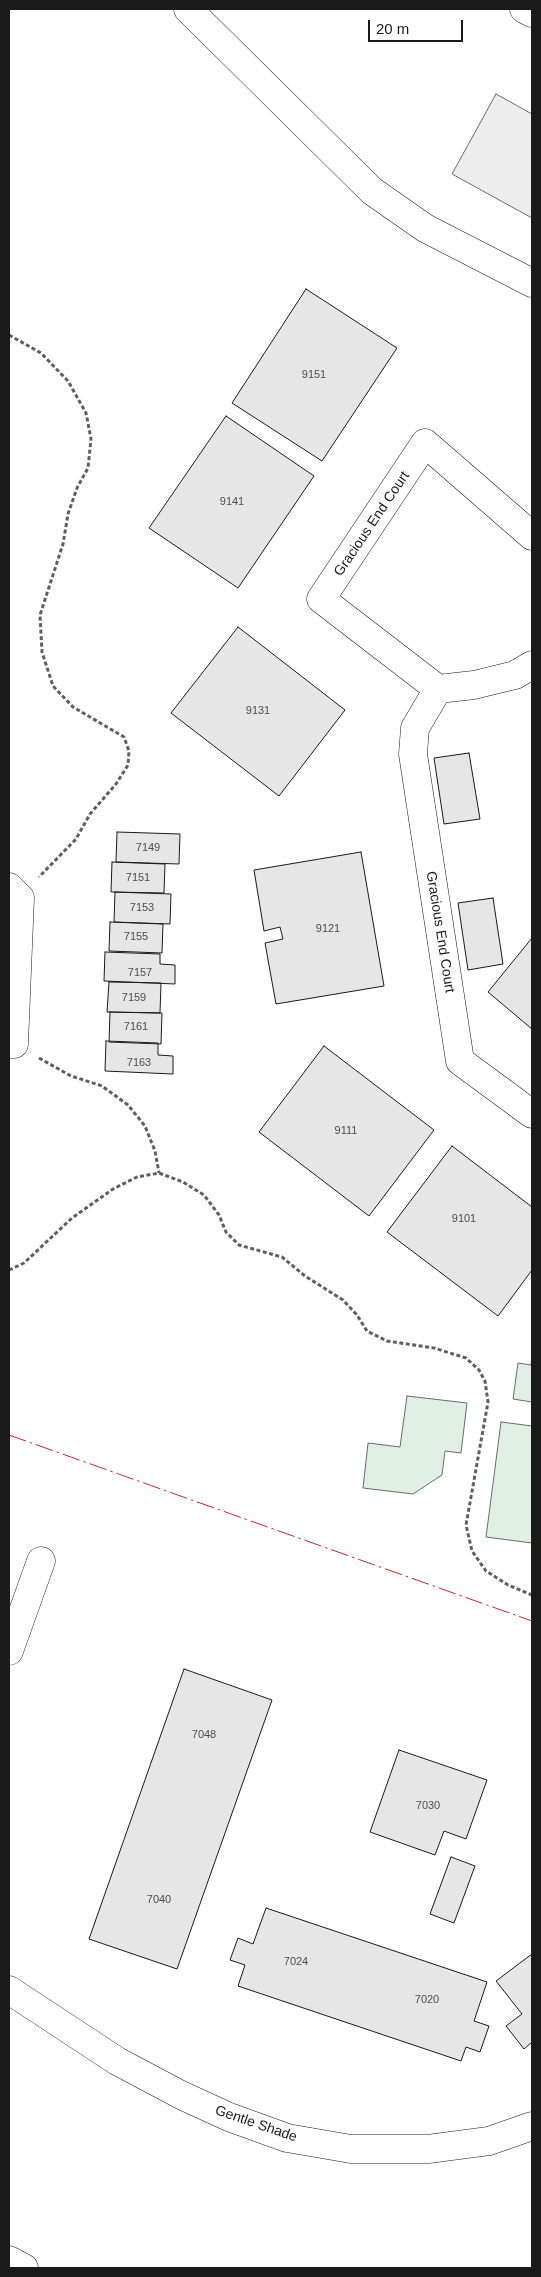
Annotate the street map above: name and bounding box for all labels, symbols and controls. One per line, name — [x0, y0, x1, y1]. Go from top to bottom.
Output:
scale bar — [371, 10, 466, 42]
text: 20 m — [376, 20, 409, 37]
house number: 9151 — [302, 368, 326, 382]
street label: Gracious End Court — [331, 468, 413, 580]
house number: 9141 — [220, 495, 244, 509]
house number: 9131 — [246, 704, 270, 718]
house number: 7149 — [136, 841, 160, 855]
street label: Gracious End Court — [422, 870, 458, 994]
house number: 7151 — [126, 871, 150, 885]
house number: 7153 — [130, 901, 154, 915]
house number: 9121 — [316, 922, 340, 936]
house number: 7155 — [124, 930, 148, 944]
house number: 7157 — [128, 966, 152, 980]
house number: 7159 — [122, 991, 146, 1005]
house number: 7161 — [124, 1020, 148, 1034]
house number: 7163 — [127, 1056, 151, 1070]
house number: 9111 — [335, 1124, 357, 1138]
house number: 9101 — [452, 1212, 476, 1226]
house number: 7048 — [192, 1728, 216, 1742]
house number: 7030 — [416, 1799, 440, 1813]
house number: 7040 — [147, 1893, 171, 1907]
house number: 7024 — [284, 1955, 308, 1969]
house number: 7020 — [415, 1993, 439, 2007]
street label: Gentle Shade — [213, 2102, 299, 2146]

